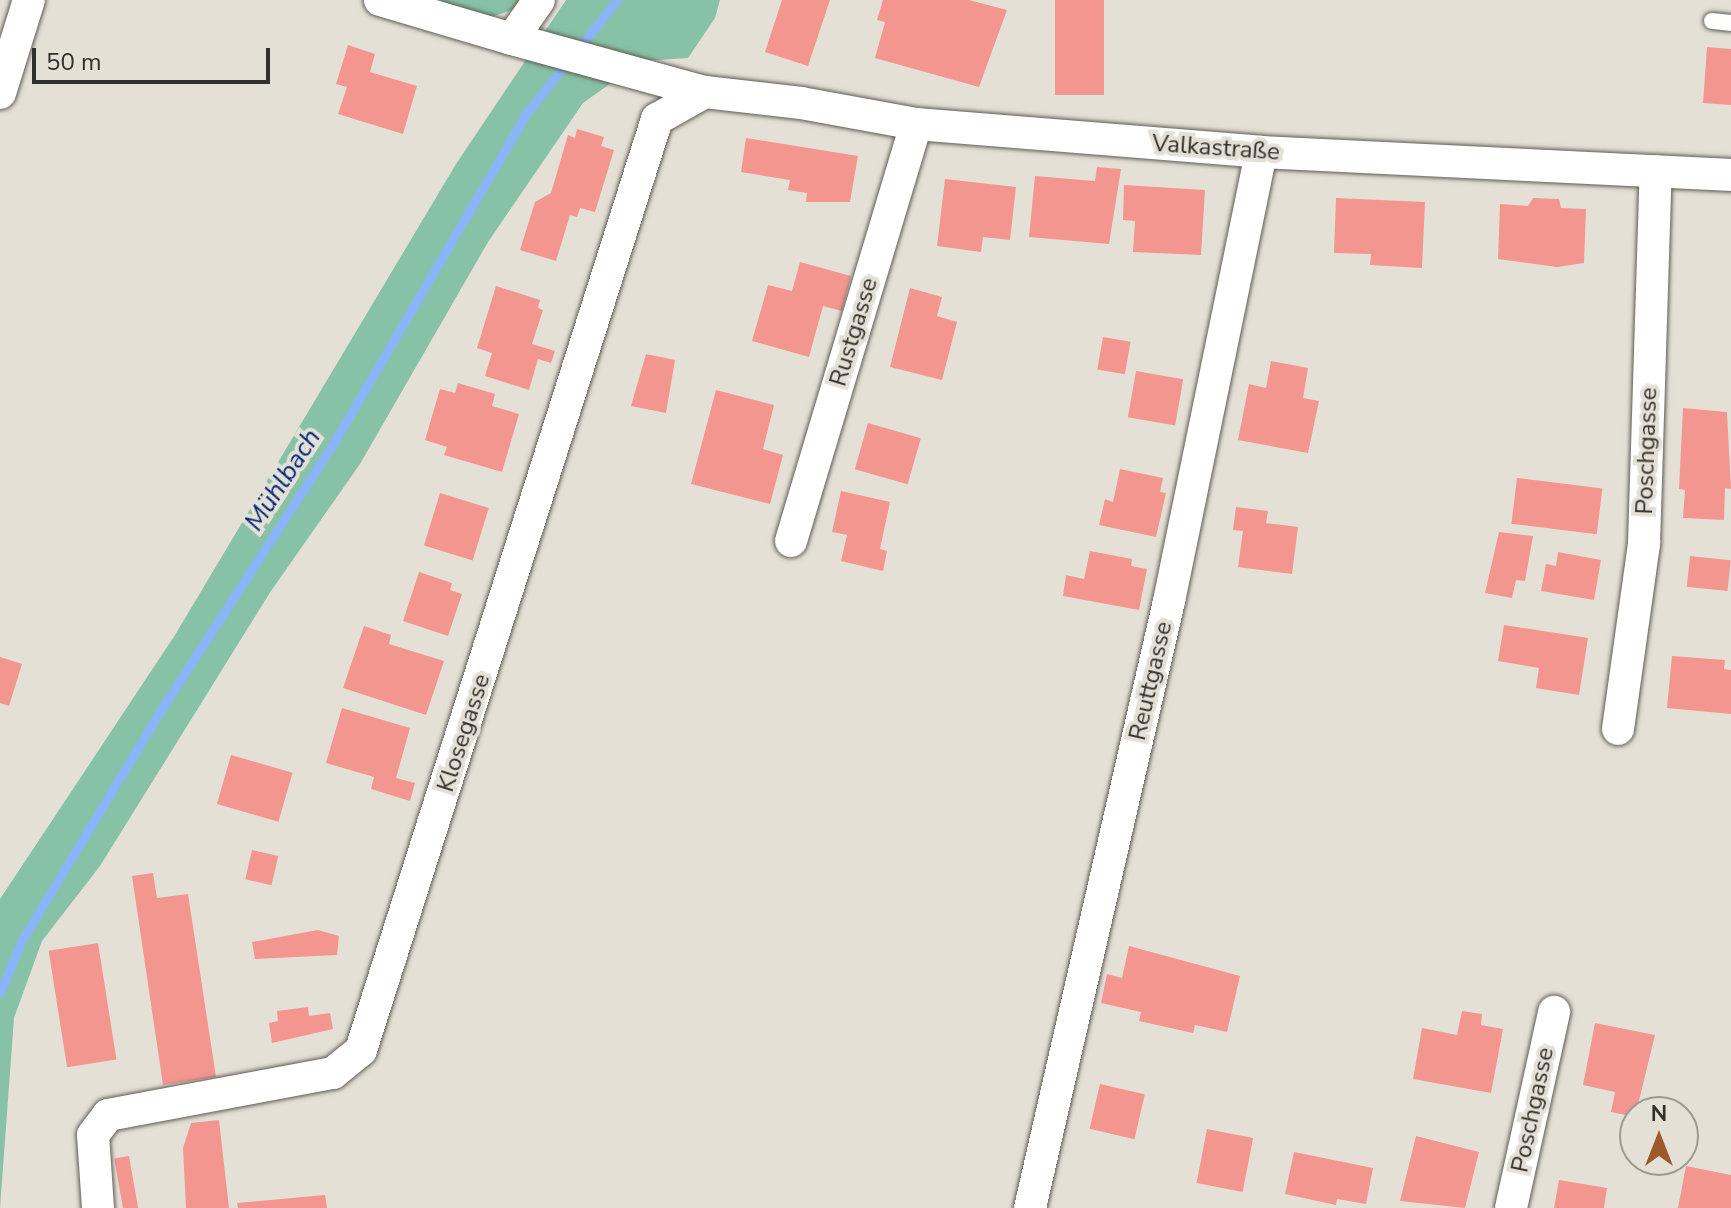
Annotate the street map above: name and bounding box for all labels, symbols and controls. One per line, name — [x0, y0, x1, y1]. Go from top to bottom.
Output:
scale bar — [36, 32, 274, 82]
text: 50 m — [46, 46, 102, 78]
street label: Valkastraße — [1151, 129, 1281, 167]
street label: Rustgasse — [824, 274, 884, 390]
street label: Poschgasse — [1630, 387, 1664, 515]
water label: Mühlbach — [239, 423, 327, 537]
street label: Reuttgasse — [1123, 619, 1179, 743]
street label: Klosegasse — [431, 670, 497, 796]
street label: Poschgasse — [1506, 1045, 1560, 1175]
north arrow — [1619, 1096, 1699, 1176]
text: N — [1651, 1099, 1667, 1129]

